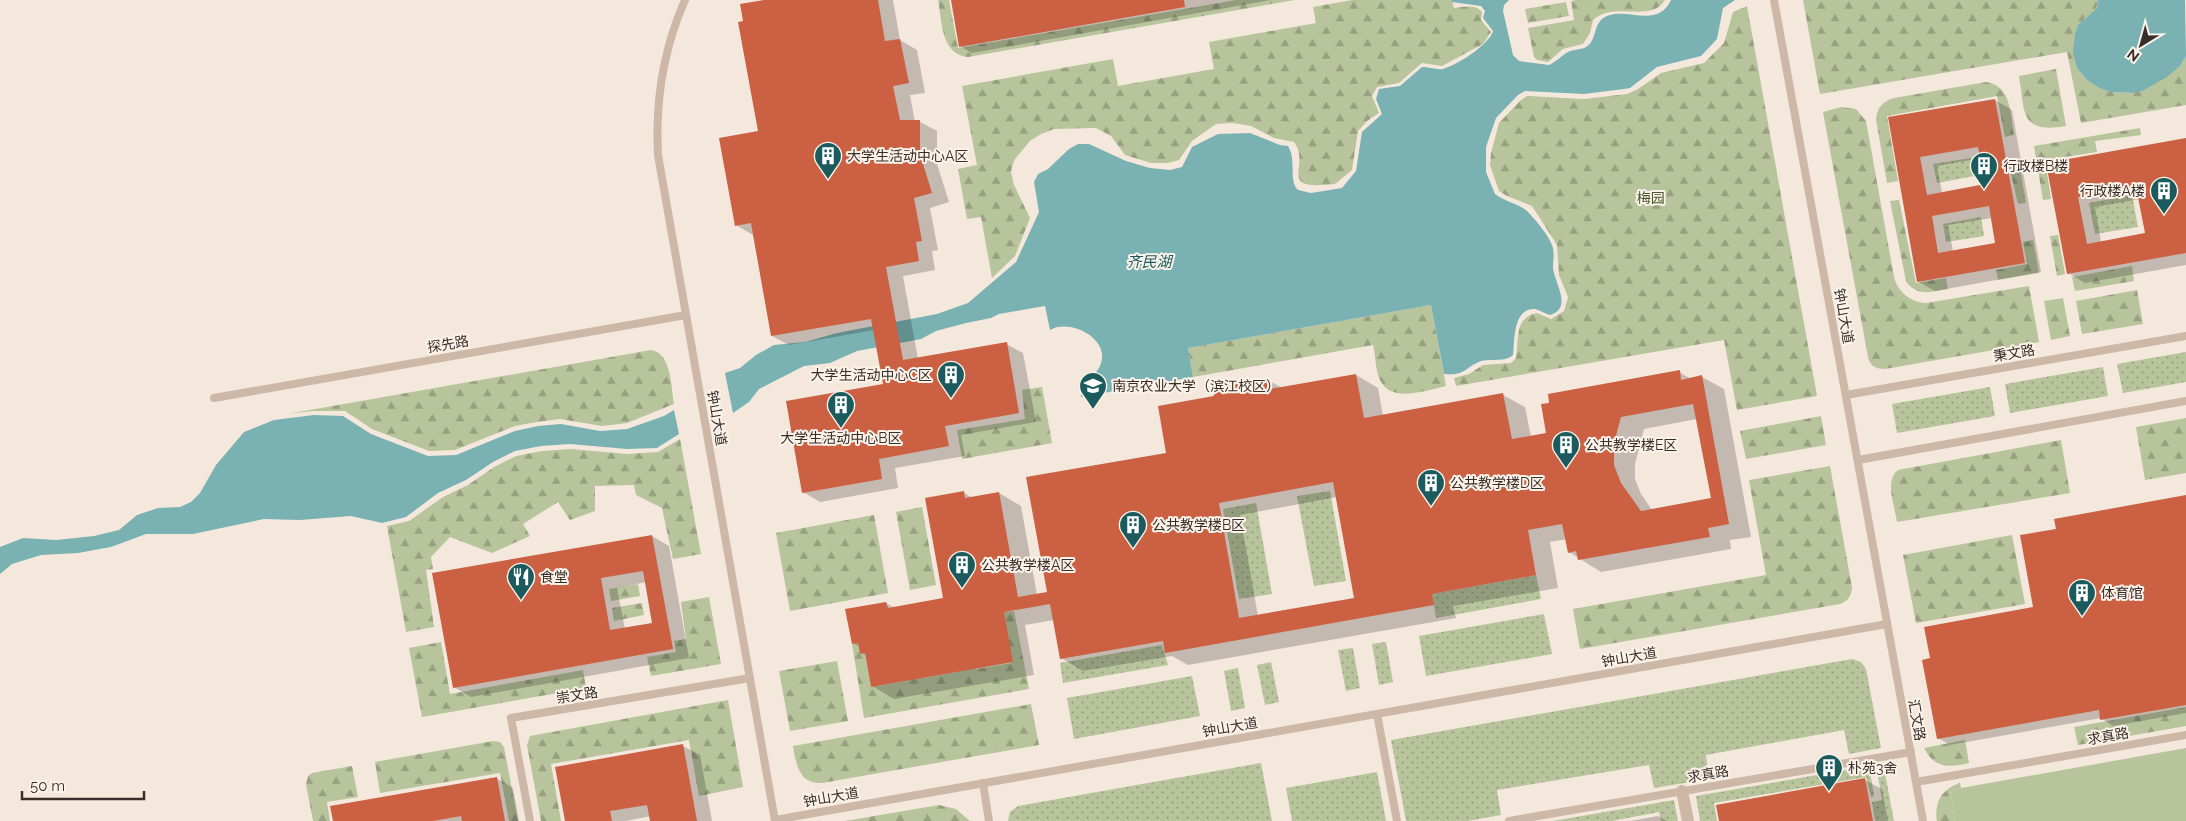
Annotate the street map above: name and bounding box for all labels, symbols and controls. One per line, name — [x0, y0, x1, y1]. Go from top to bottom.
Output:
north arrow — [2116, 20, 2166, 70]
text: N — [2124, 46, 2142, 65]
building icon: 大学生活动中心A区 — [813, 141, 843, 180]
place label: 大学生活动中心A区 — [847, 148, 968, 164]
building icon: 行政楼B楼 — [1969, 151, 1999, 190]
place label: 行政楼B楼 — [2003, 158, 2068, 174]
building icon: 行政楼A楼 — [2149, 176, 2179, 215]
place label: 行政楼A楼 — [2080, 183, 2145, 199]
park label: 梅园 — [1637, 190, 1665, 206]
water label: 齐民湖 — [1126, 253, 1173, 271]
street label: 钟山大道 — [1831, 287, 1857, 345]
street label: 探先路 — [426, 332, 470, 356]
street label: 秉文路 — [1992, 341, 2036, 365]
building icon: 大学生活动中心C区 — [936, 360, 966, 399]
place label: 大学生活动中心C区 — [810, 367, 932, 383]
school or university icon: 南京农业大学（滨江校区） — [1078, 371, 1108, 410]
place label: 南京农业大学（滨江校区） — [1112, 378, 1280, 394]
street label: 钟山大道 — [704, 389, 730, 447]
building icon: 大学生活动中心B区 — [826, 390, 856, 429]
place label: 大学生活动中心B区 — [780, 430, 902, 446]
building icon: 公共教学楼E区 — [1551, 430, 1581, 469]
place label: 公共教学楼E区 — [1585, 437, 1678, 453]
building icon: 公共教学楼D区 — [1416, 468, 1446, 507]
place label: 公共教学楼D区 — [1450, 475, 1544, 491]
building icon: 公共教学楼B区 — [1118, 510, 1148, 549]
place label: 公共教学楼B区 — [1152, 517, 1245, 533]
building icon: 公共教学楼A区 — [947, 550, 977, 589]
place label: 公共教学楼A区 — [981, 557, 1074, 573]
restaurant icon: 食堂 — [506, 562, 536, 601]
place label: 食堂 — [540, 569, 568, 585]
building icon: 体育馆 — [2067, 578, 2097, 617]
place label: 体育馆 — [2101, 585, 2143, 601]
street label: 钟山大道 — [1600, 644, 1658, 670]
street label: 崇文路 — [555, 684, 599, 706]
street label: 汇文路 — [1905, 698, 1929, 742]
street label: 钟山大道 — [1201, 714, 1259, 740]
street label: 求真路 — [2086, 724, 2130, 748]
building icon: 朴苑3舍 — [1814, 753, 1844, 792]
place label: 朴苑3舍 — [1848, 760, 1897, 776]
street label: 求真路 — [1686, 762, 1730, 786]
scale bar — [22, 768, 145, 800]
text: 50 m — [30, 777, 65, 795]
street label: 钟山大道 — [802, 784, 860, 810]

